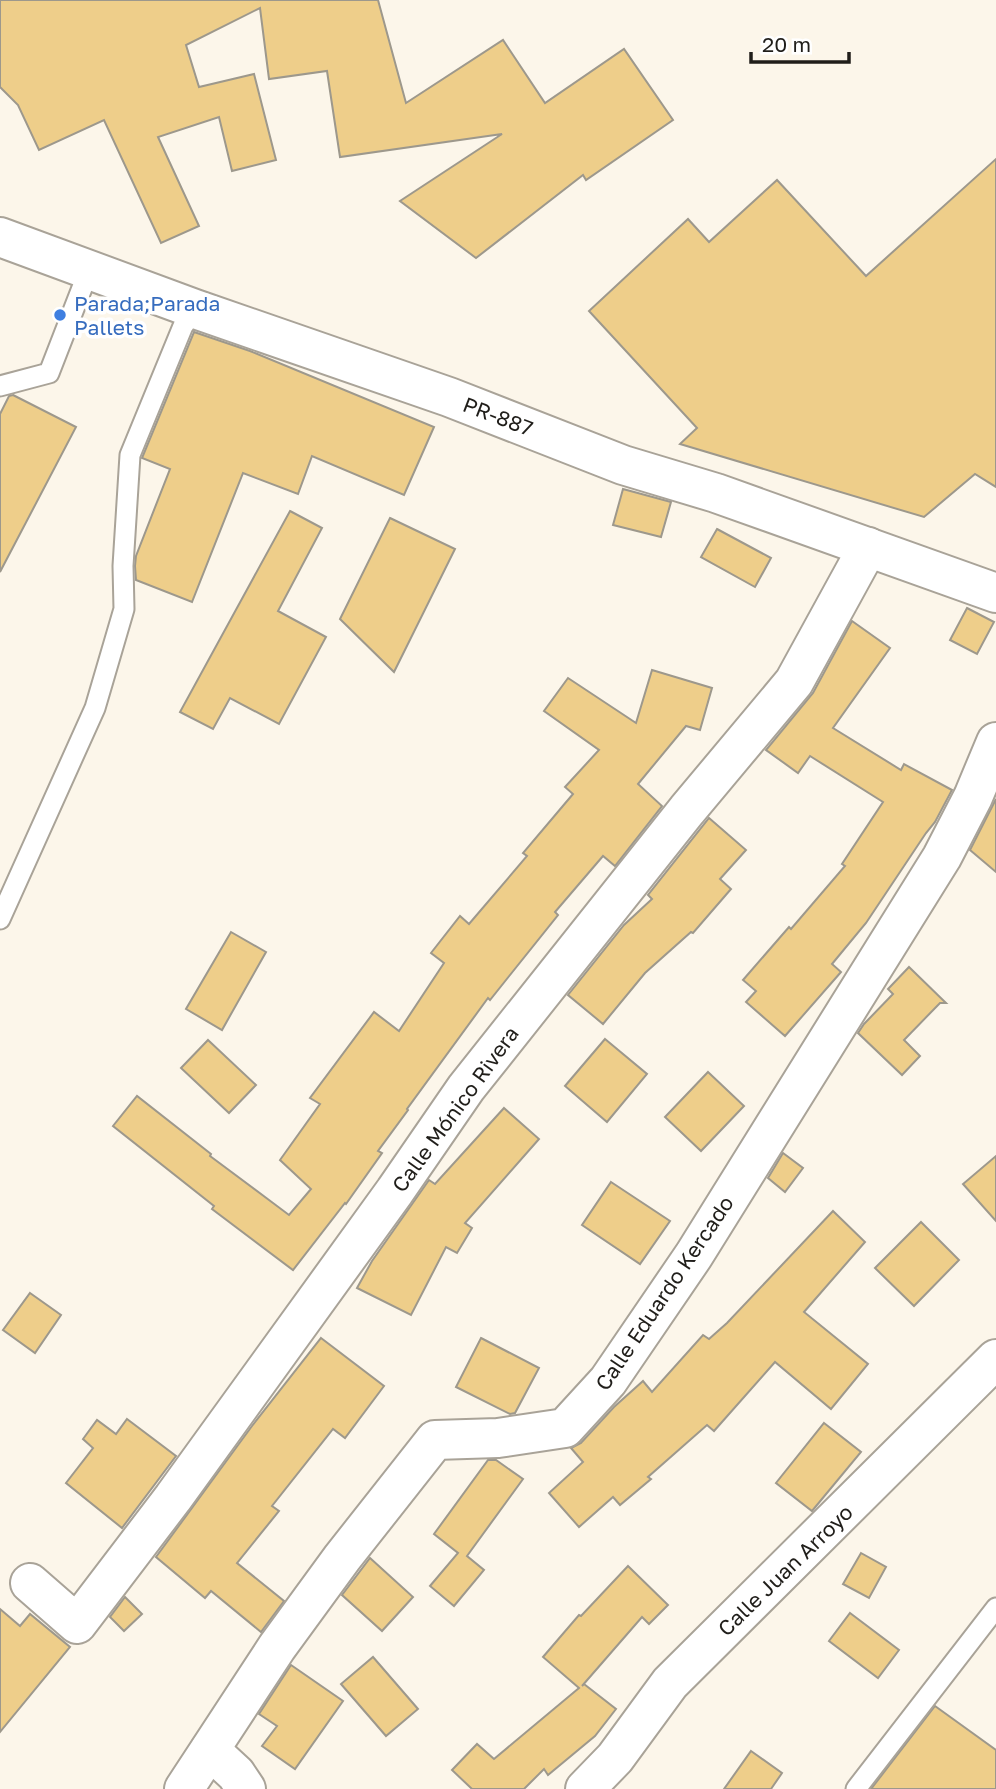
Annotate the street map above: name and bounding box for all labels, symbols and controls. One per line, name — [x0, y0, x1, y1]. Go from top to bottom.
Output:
scale bar — [751, 21, 849, 65]
text: 20 m — [762, 31, 811, 57]
place label: Parada;Parada Pallets — [74, 290, 220, 340]
marker: Parada;Parada Pallets — [52, 307, 68, 323]
street label: PR-887 — [459, 391, 537, 441]
street label: Calle Mónico Rivera — [386, 1021, 524, 1197]
street label: Calle Eduardo Kercado — [589, 1191, 739, 1395]
street label: Calle Juan Arroyo — [712, 1499, 858, 1641]

